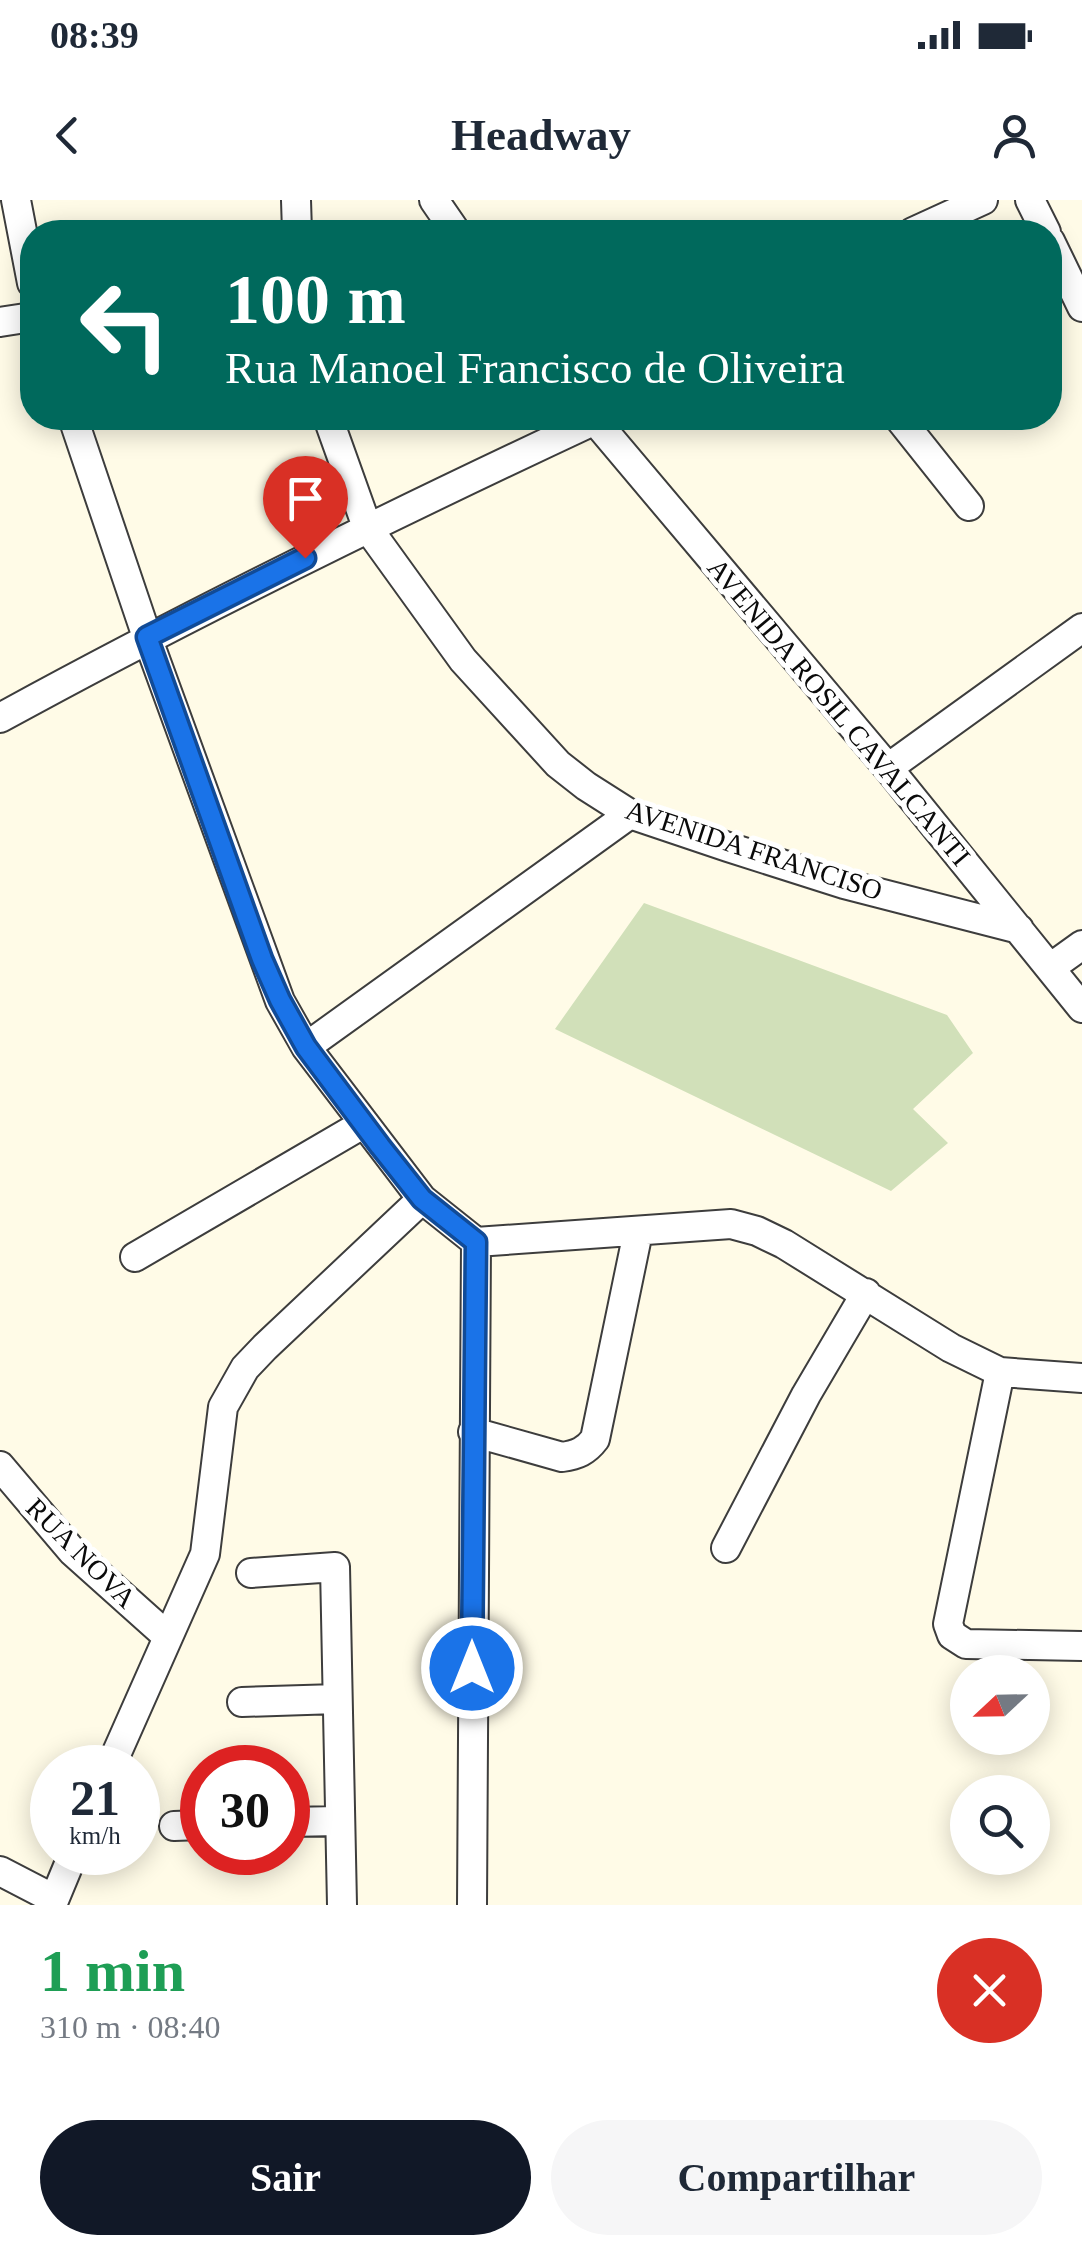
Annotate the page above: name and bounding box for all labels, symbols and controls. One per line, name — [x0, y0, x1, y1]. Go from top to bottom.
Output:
text: 08:39 — [50, 14, 139, 56]
icon: back — [40, 108, 95, 163]
icon: person — [987, 108, 1042, 163]
text: Headway — [451, 110, 631, 160]
icon: left — [60, 260, 190, 390]
text: 100 m — [225, 261, 406, 338]
text: Rua Manoel Francisco de Oliveira — [225, 343, 845, 393]
pin — [263, 456, 348, 559]
icon: arrive — [278, 471, 333, 526]
street label: AVENIDA ROSIL CAVALCANTI — [701, 552, 977, 872]
street label: AVENIDA FRANCISO — [622, 794, 886, 906]
street label: RUA NOVA — [20, 1492, 143, 1615]
position arrow — [420, 1616, 524, 1720]
north arrow — [950, 1655, 1050, 1755]
map controls — [950, 1655, 1050, 1875]
speed limit sign: 30 — [180, 1745, 310, 1875]
text: 21 — [70, 1770, 120, 1826]
button: search — [950, 1775, 1050, 1875]
text: km/h — [69, 1822, 121, 1849]
text: 1 min — [40, 1938, 185, 2004]
button: close — [937, 1938, 1042, 2043]
text: 310 m · 08:40 — [40, 2009, 220, 2045]
button: Sair — [40, 2120, 531, 2235]
button: Compartilhar — [551, 2120, 1042, 2235]

